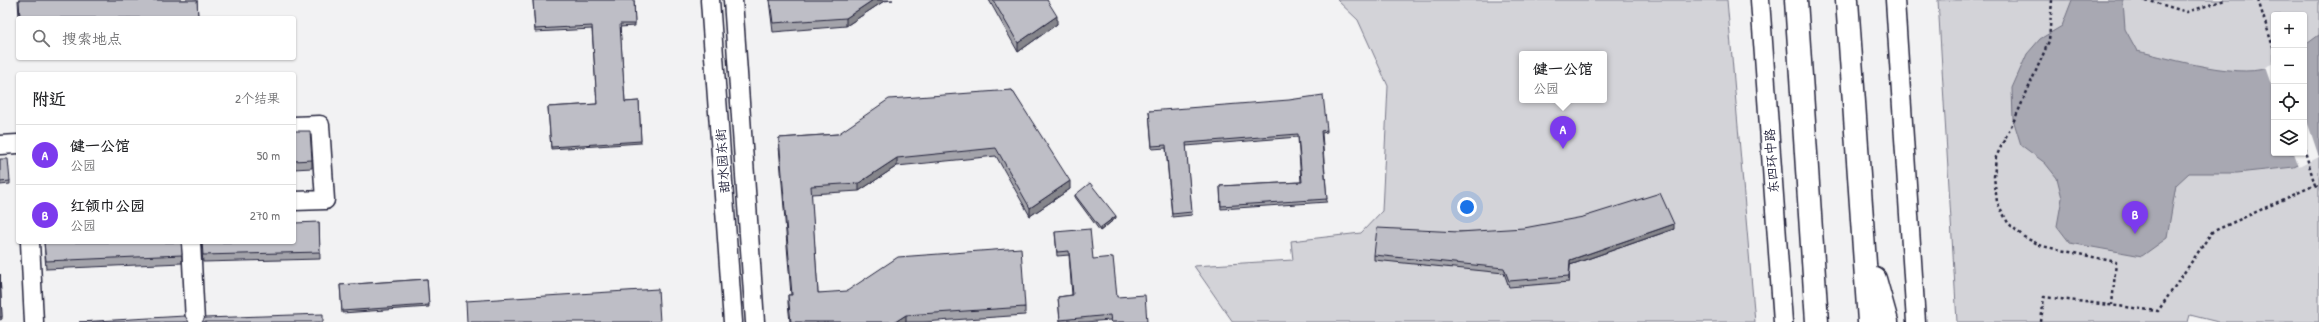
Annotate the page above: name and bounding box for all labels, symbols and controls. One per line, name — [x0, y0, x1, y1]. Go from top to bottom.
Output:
map controls — [2271, 12, 2307, 156]
button: + — [2271, 12, 2307, 48]
search box — [16, 16, 296, 60]
icon: search — [30, 27, 52, 49]
text: 搜索地点 — [62, 28, 122, 49]
button: − — [2271, 48, 2307, 84]
popup — [1519, 51, 1607, 103]
text: 健一公馆 — [1533, 58, 1593, 79]
text: 公园 — [1533, 79, 1559, 97]
button: locate — [2271, 84, 2307, 120]
text: 附近 — [32, 87, 66, 110]
text: 2个结果 — [235, 89, 280, 107]
pin: A — [1550, 116, 1576, 149]
button: layers — [2271, 120, 2307, 156]
street label: 甜水园东街 — [711, 128, 733, 194]
street label: 东四环中路 — [1760, 128, 1782, 194]
text: 健一公馆 — [70, 135, 130, 156]
text: A — [42, 146, 48, 164]
text: 50 m — [257, 146, 280, 164]
text: 公园 — [70, 156, 96, 174]
text: 红领巾公园 — [70, 195, 145, 216]
your location — [1457, 197, 1477, 217]
pin: B — [2122, 201, 2148, 234]
text: B — [42, 206, 48, 224]
text: 270 m — [250, 206, 280, 224]
text: 公园 — [70, 216, 96, 234]

